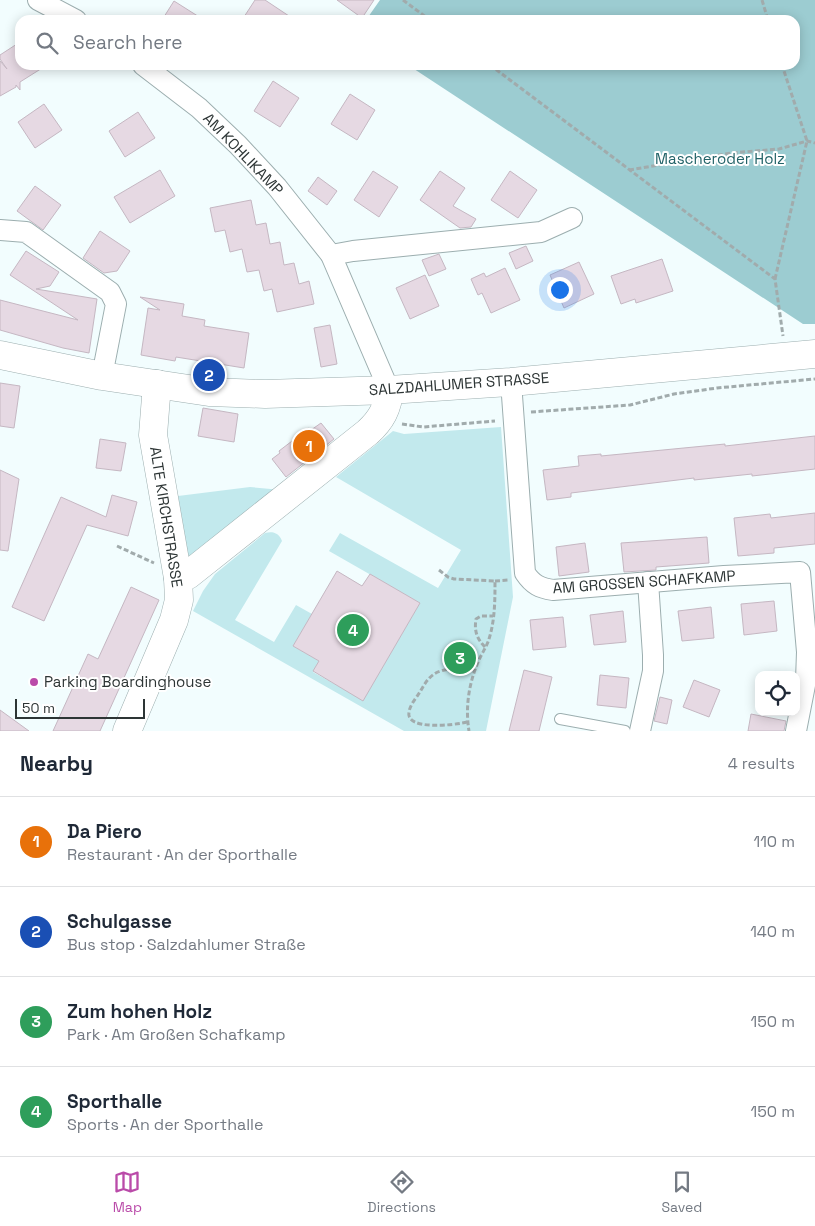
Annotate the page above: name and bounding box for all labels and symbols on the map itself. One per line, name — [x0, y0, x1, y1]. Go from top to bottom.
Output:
street label: AM KOHLIKAMP — [199, 108, 287, 199]
park label: Mascheroder Holz — [655, 149, 785, 168]
your location — [547, 277, 573, 303]
pin: 2 — [193, 356, 225, 394]
street label: SALZDAHLUMER STRASSE — [368, 368, 550, 399]
pin: 1 — [293, 427, 325, 465]
street label: ALTE KIRCHSTRASSE — [146, 445, 187, 589]
street label: AM GROSSEN SCHAFKAMP — [552, 566, 736, 597]
pin: 4 — [337, 611, 369, 649]
pin: 3 — [444, 639, 476, 677]
place label: Parking Boardinghouse — [44, 672, 211, 691]
marker: Parking Boardinghouse — [28, 676, 40, 688]
scale bar — [15, 696, 145, 719]

